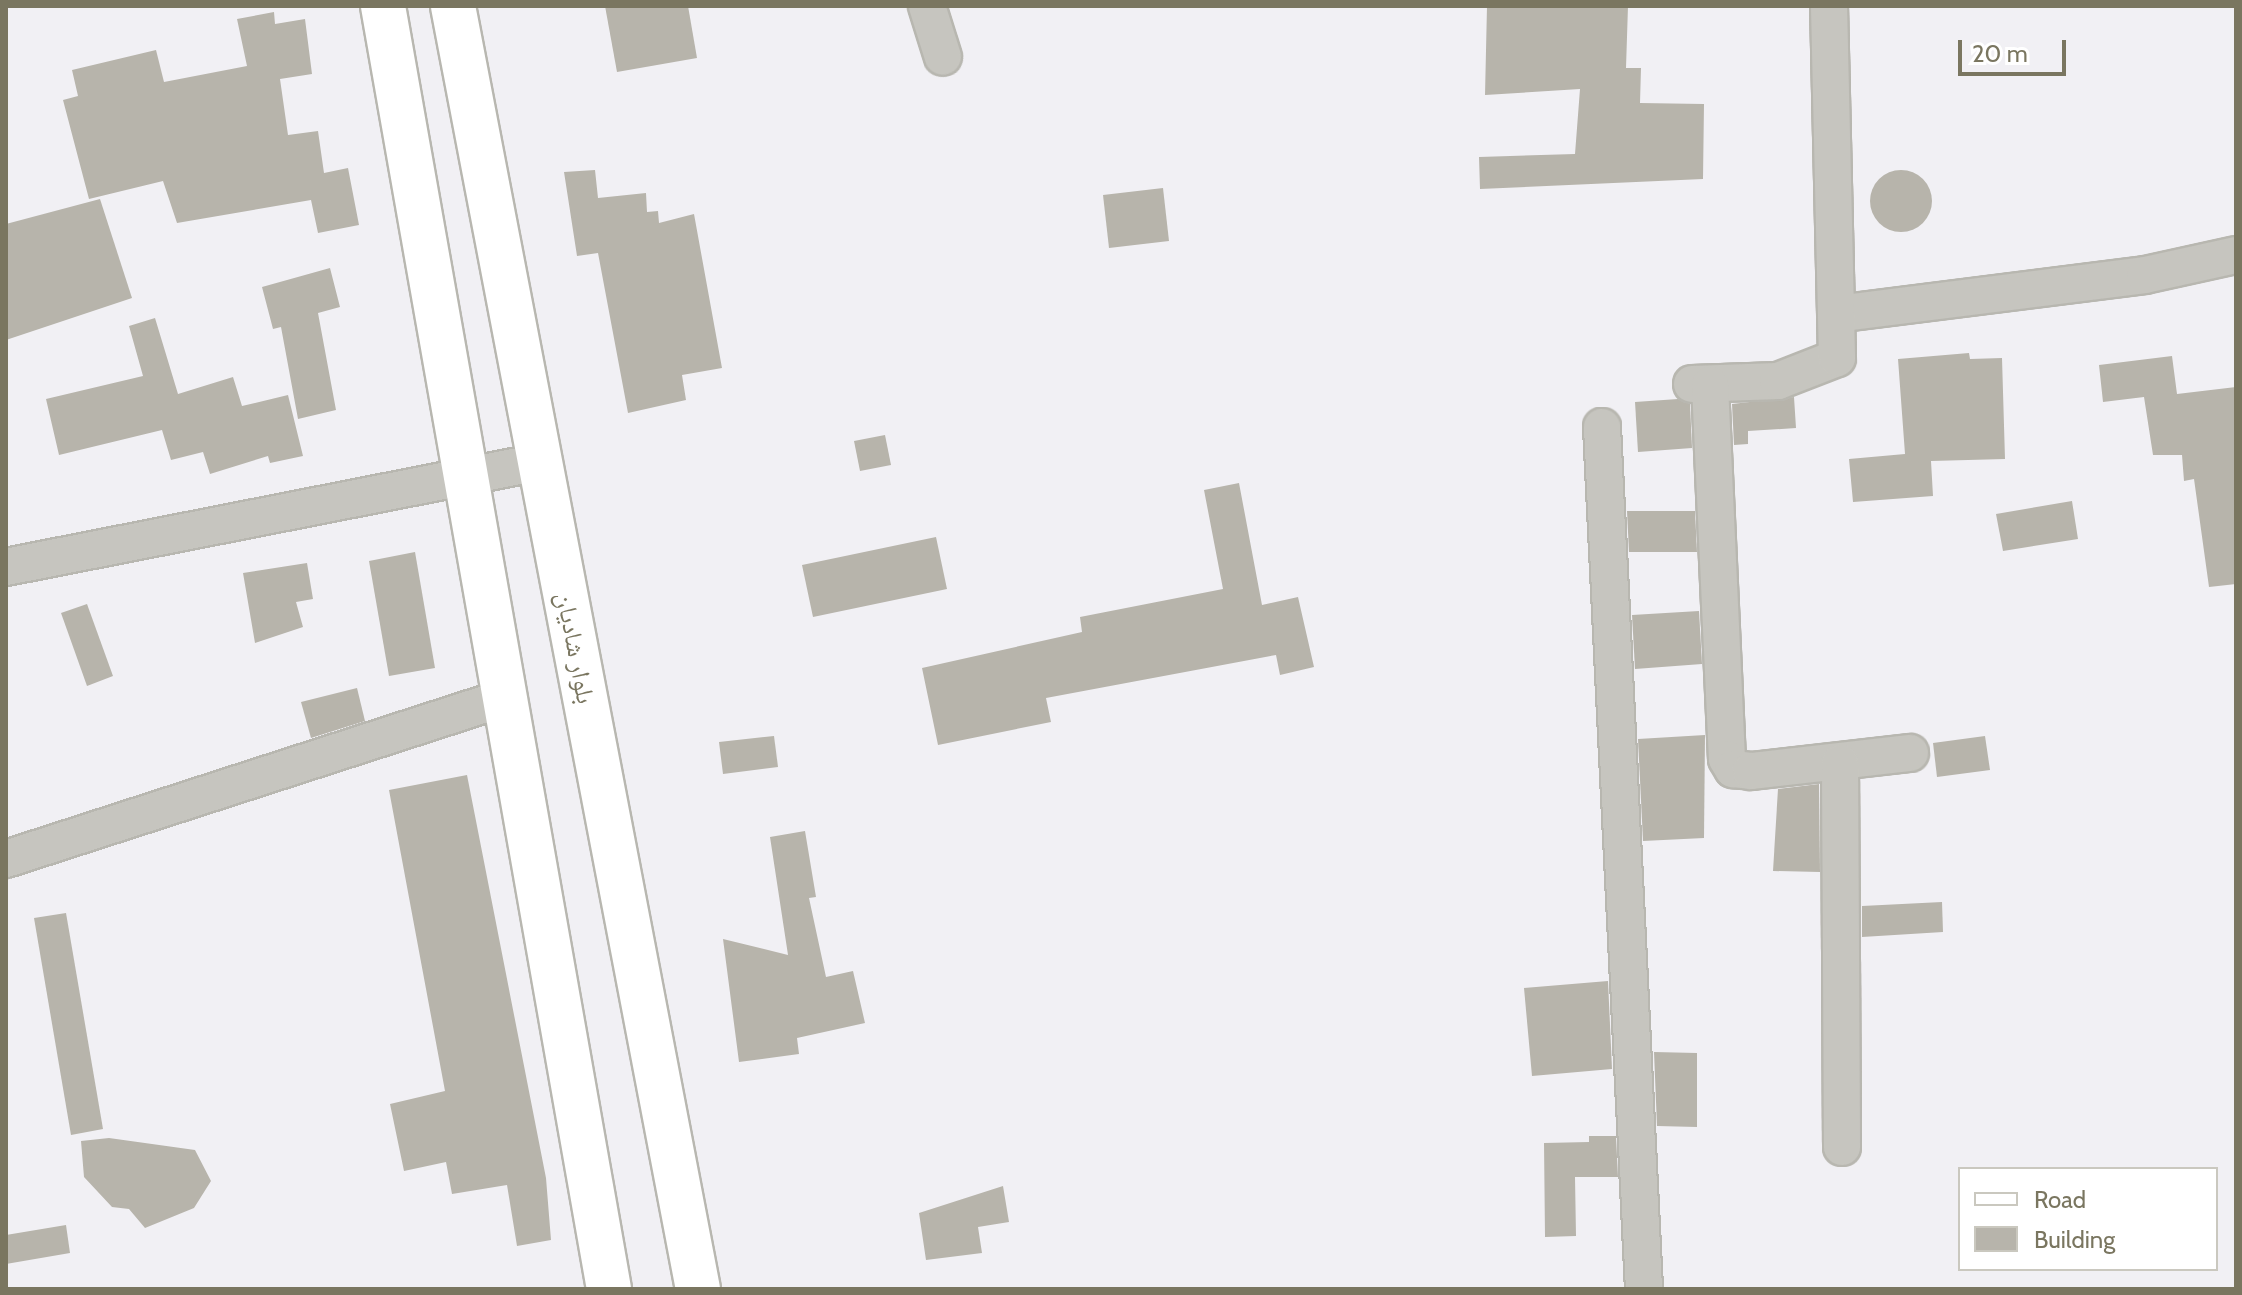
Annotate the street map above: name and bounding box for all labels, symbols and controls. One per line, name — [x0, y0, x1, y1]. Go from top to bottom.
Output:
scale bar — [1962, 24, 2070, 74]
text: 20 m — [1972, 39, 2028, 68]
street label: بلوار شادیان — [549, 590, 601, 706]
legend — [1958, 1167, 2218, 1271]
text: Road — [2034, 1185, 2086, 1214]
text: Building — [2034, 1225, 2115, 1254]

